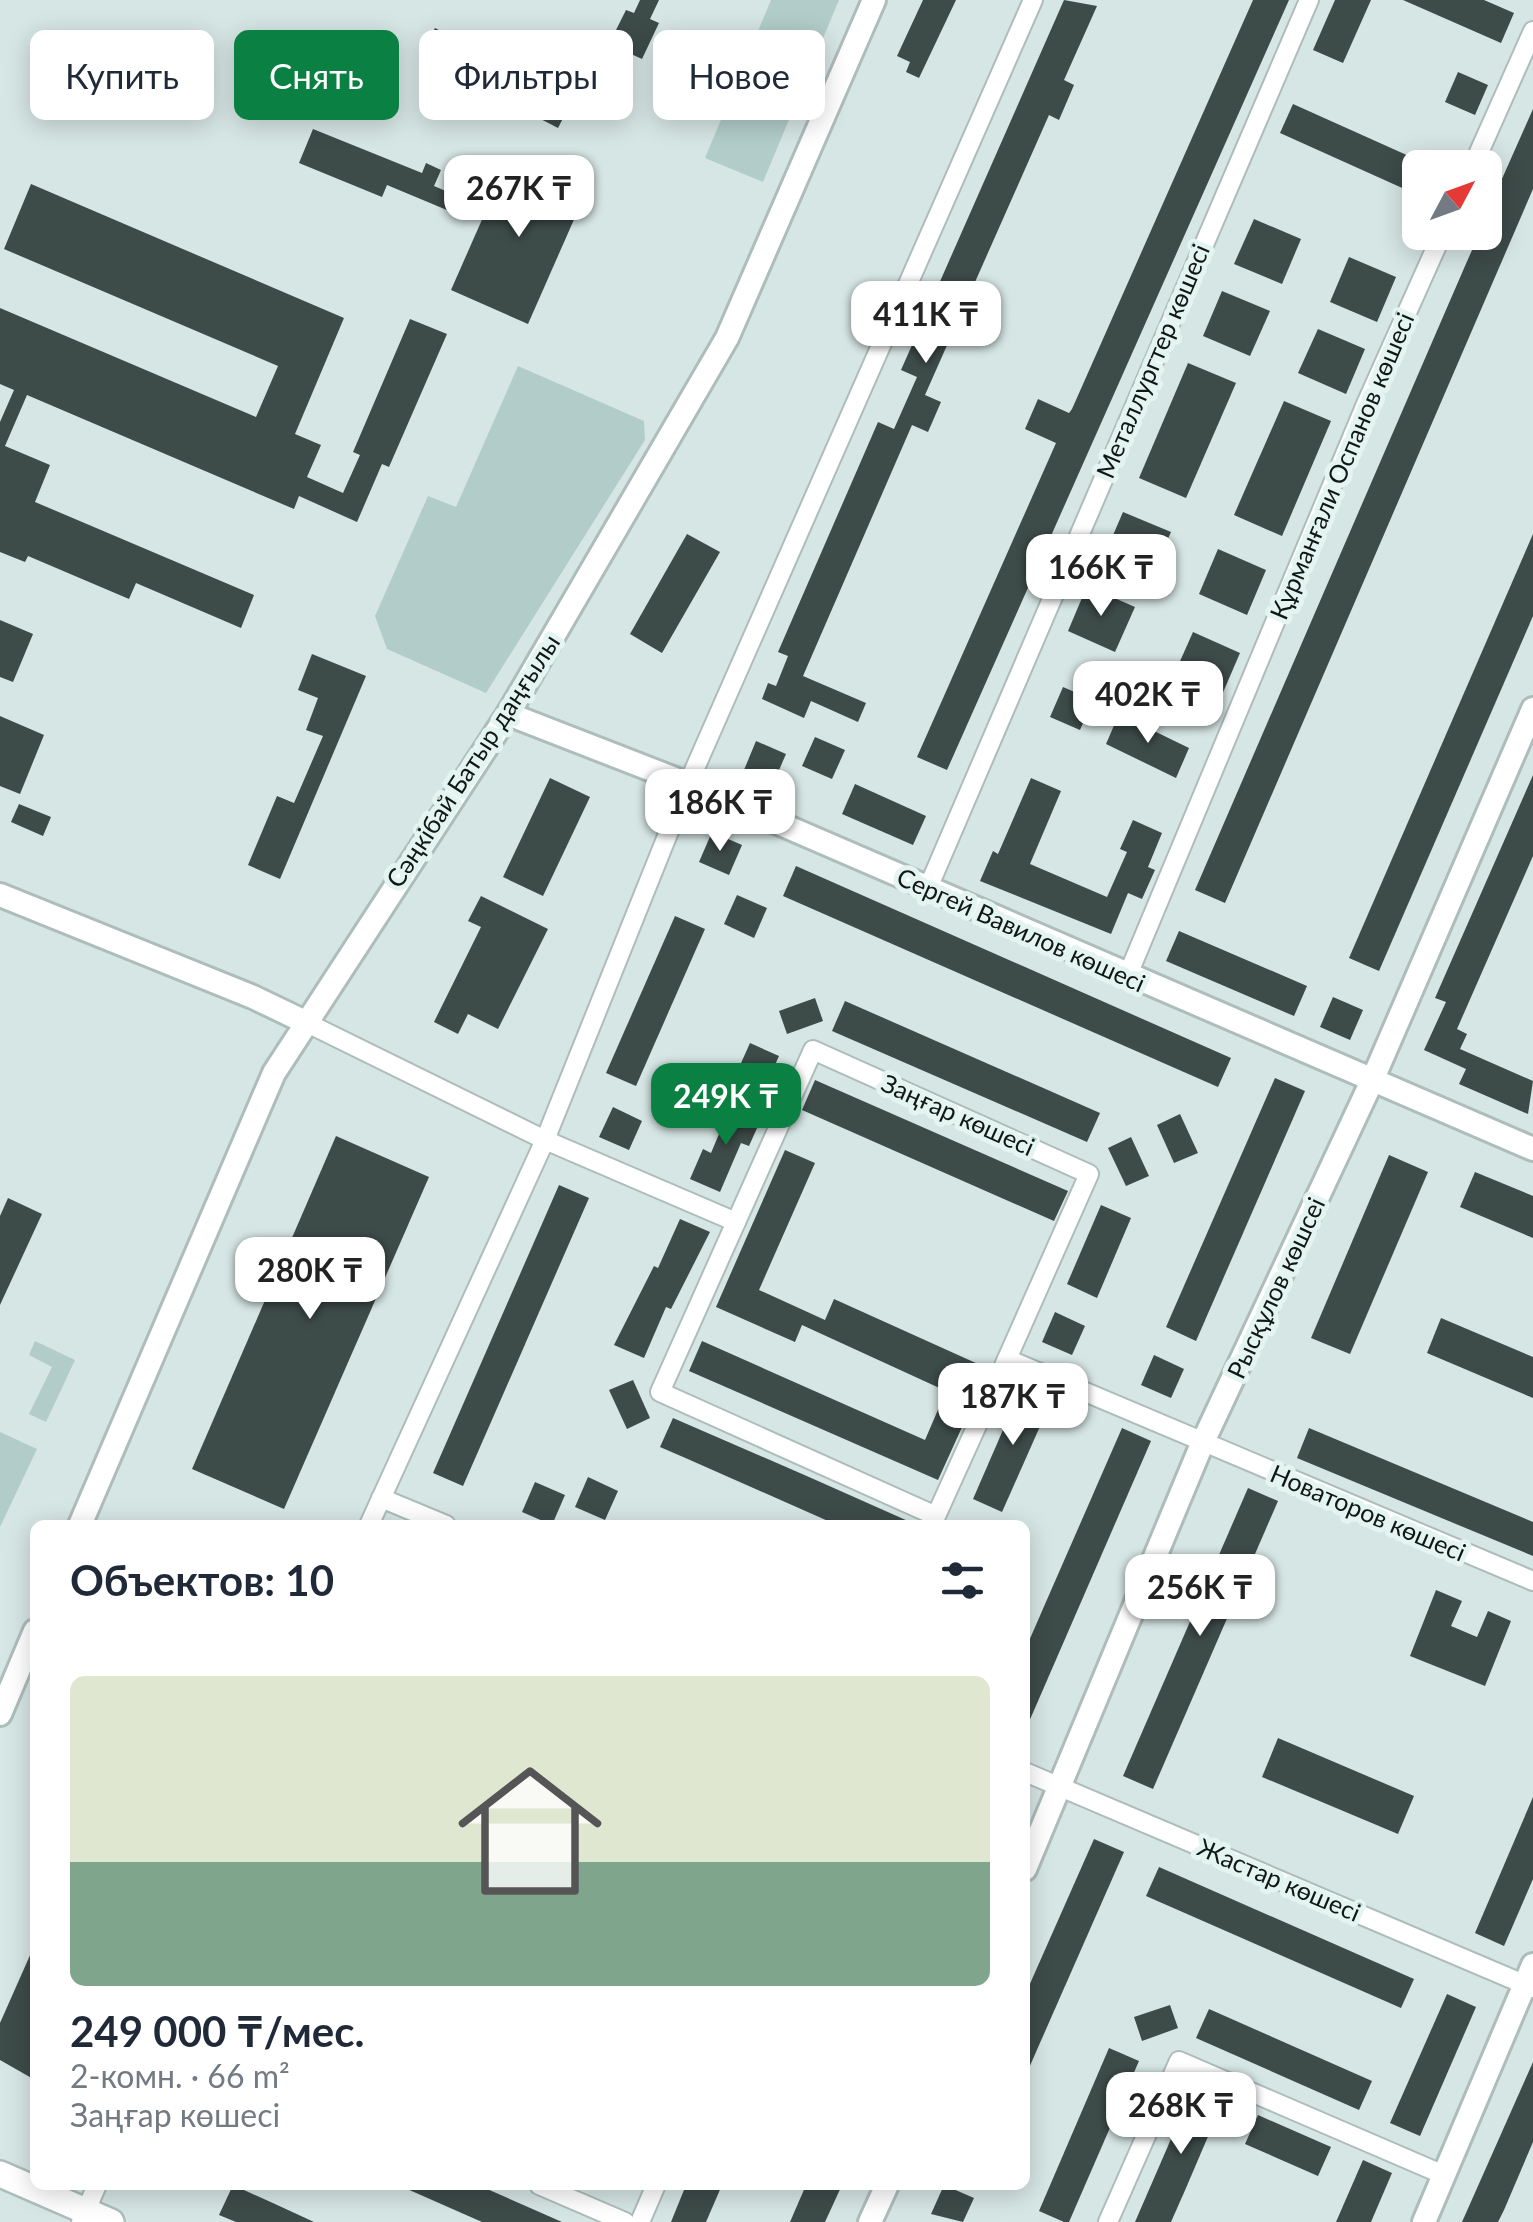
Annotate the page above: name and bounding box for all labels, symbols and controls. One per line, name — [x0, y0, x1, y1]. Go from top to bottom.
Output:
chip: Купить — [30, 30, 214, 120]
chip: Снять — [234, 30, 399, 120]
chip: Фильтры — [419, 30, 633, 120]
chip: Новое — [653, 30, 825, 120]
north arrow — [1402, 150, 1502, 250]
map controls — [1402, 150, 1502, 250]
pin: 267K ₸ — [438, 155, 600, 240]
text: 267K ₸ — [466, 168, 572, 207]
street label: Металлургтер көшесі — [1089, 239, 1215, 482]
pin: 411K ₸ — [845, 281, 1007, 366]
text: 411K ₸ — [873, 294, 979, 333]
street label: Құрманғали Оспанов көшесі — [1263, 308, 1419, 624]
pin: 166K ₸ — [1020, 534, 1182, 619]
text: 166K ₸ — [1048, 547, 1154, 586]
street label: Сәңкібай Батыр даңғылы — [379, 628, 565, 893]
pin: 402K ₸ — [1067, 661, 1229, 746]
text: 402K ₸ — [1095, 674, 1201, 713]
pin: 186K ₸ — [639, 769, 801, 854]
text: 186K ₸ — [667, 782, 773, 821]
street label: Сергей Вавилов көшесі — [893, 861, 1150, 997]
pin: 249K ₸ — [645, 1063, 807, 1148]
street label: Заңғар көшесі — [877, 1067, 1039, 1161]
text: 249K ₸ — [673, 1076, 779, 1115]
street label: Рысқұлов көшсеі — [1220, 1192, 1330, 1383]
pin: 280K ₸ — [229, 1237, 391, 1322]
text: 280K ₸ — [257, 1250, 363, 1289]
pin: 187K ₸ — [932, 1363, 1094, 1448]
text: 187K ₸ — [960, 1376, 1066, 1415]
street label: Новаторов көшесі — [1266, 1457, 1470, 1567]
icon: filters — [935, 1553, 990, 1608]
pin: 256K ₸ — [1119, 1554, 1281, 1639]
text: Объектов: 10 — [70, 1555, 334, 1605]
text: 256K ₸ — [1147, 1567, 1253, 1606]
icon: home — [440, 1741, 620, 1921]
street label: Жастар көшесі — [1194, 1831, 1365, 1927]
text: 249 000 ₸/мес. — [70, 2006, 364, 2056]
text: 2-комн. · 66 m² — [70, 2056, 290, 2095]
pin: 268K ₸ — [1100, 2072, 1262, 2157]
text: 268K ₸ — [1128, 2085, 1234, 2124]
text: Заңғар көшесі — [70, 2095, 280, 2134]

